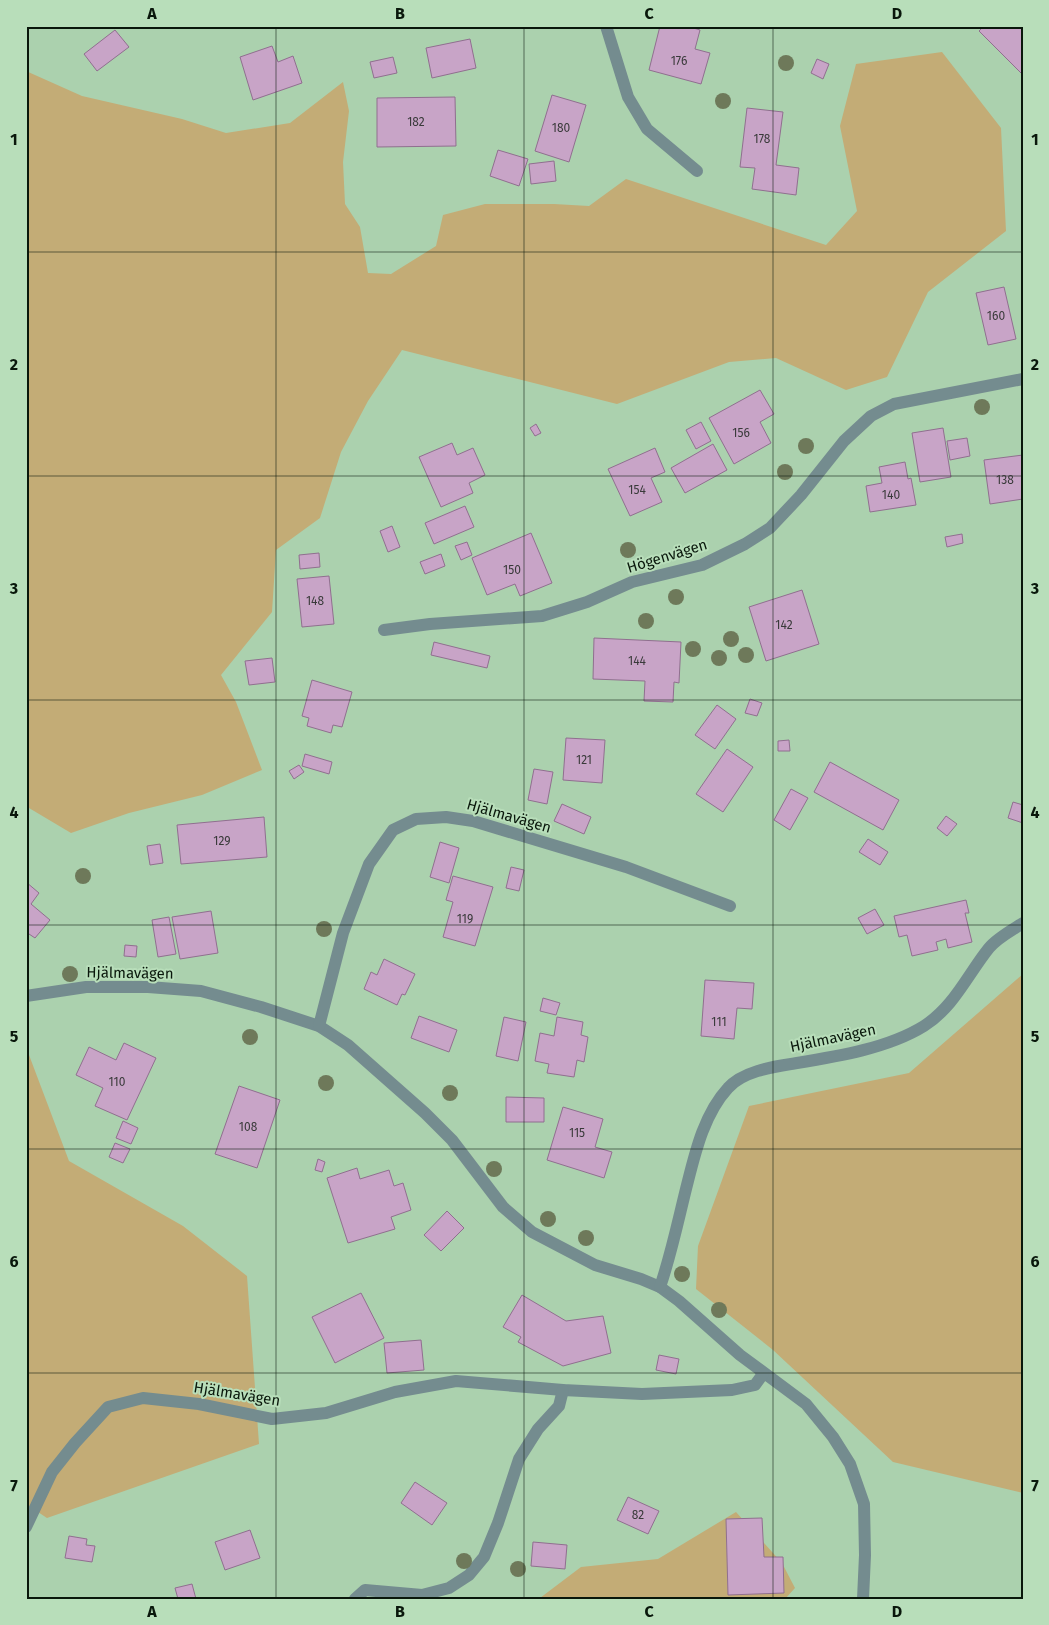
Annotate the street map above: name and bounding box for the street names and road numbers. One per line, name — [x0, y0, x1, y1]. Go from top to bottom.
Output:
street label: Högenvägen — [625, 535, 709, 577]
street label: Hjälmavägen — [465, 795, 553, 837]
street label: Hjälmavägen — [86, 963, 174, 983]
street label: Hjälmavägen — [788, 1020, 878, 1056]
street label: Hjälmavägen — [192, 1378, 282, 1410]

